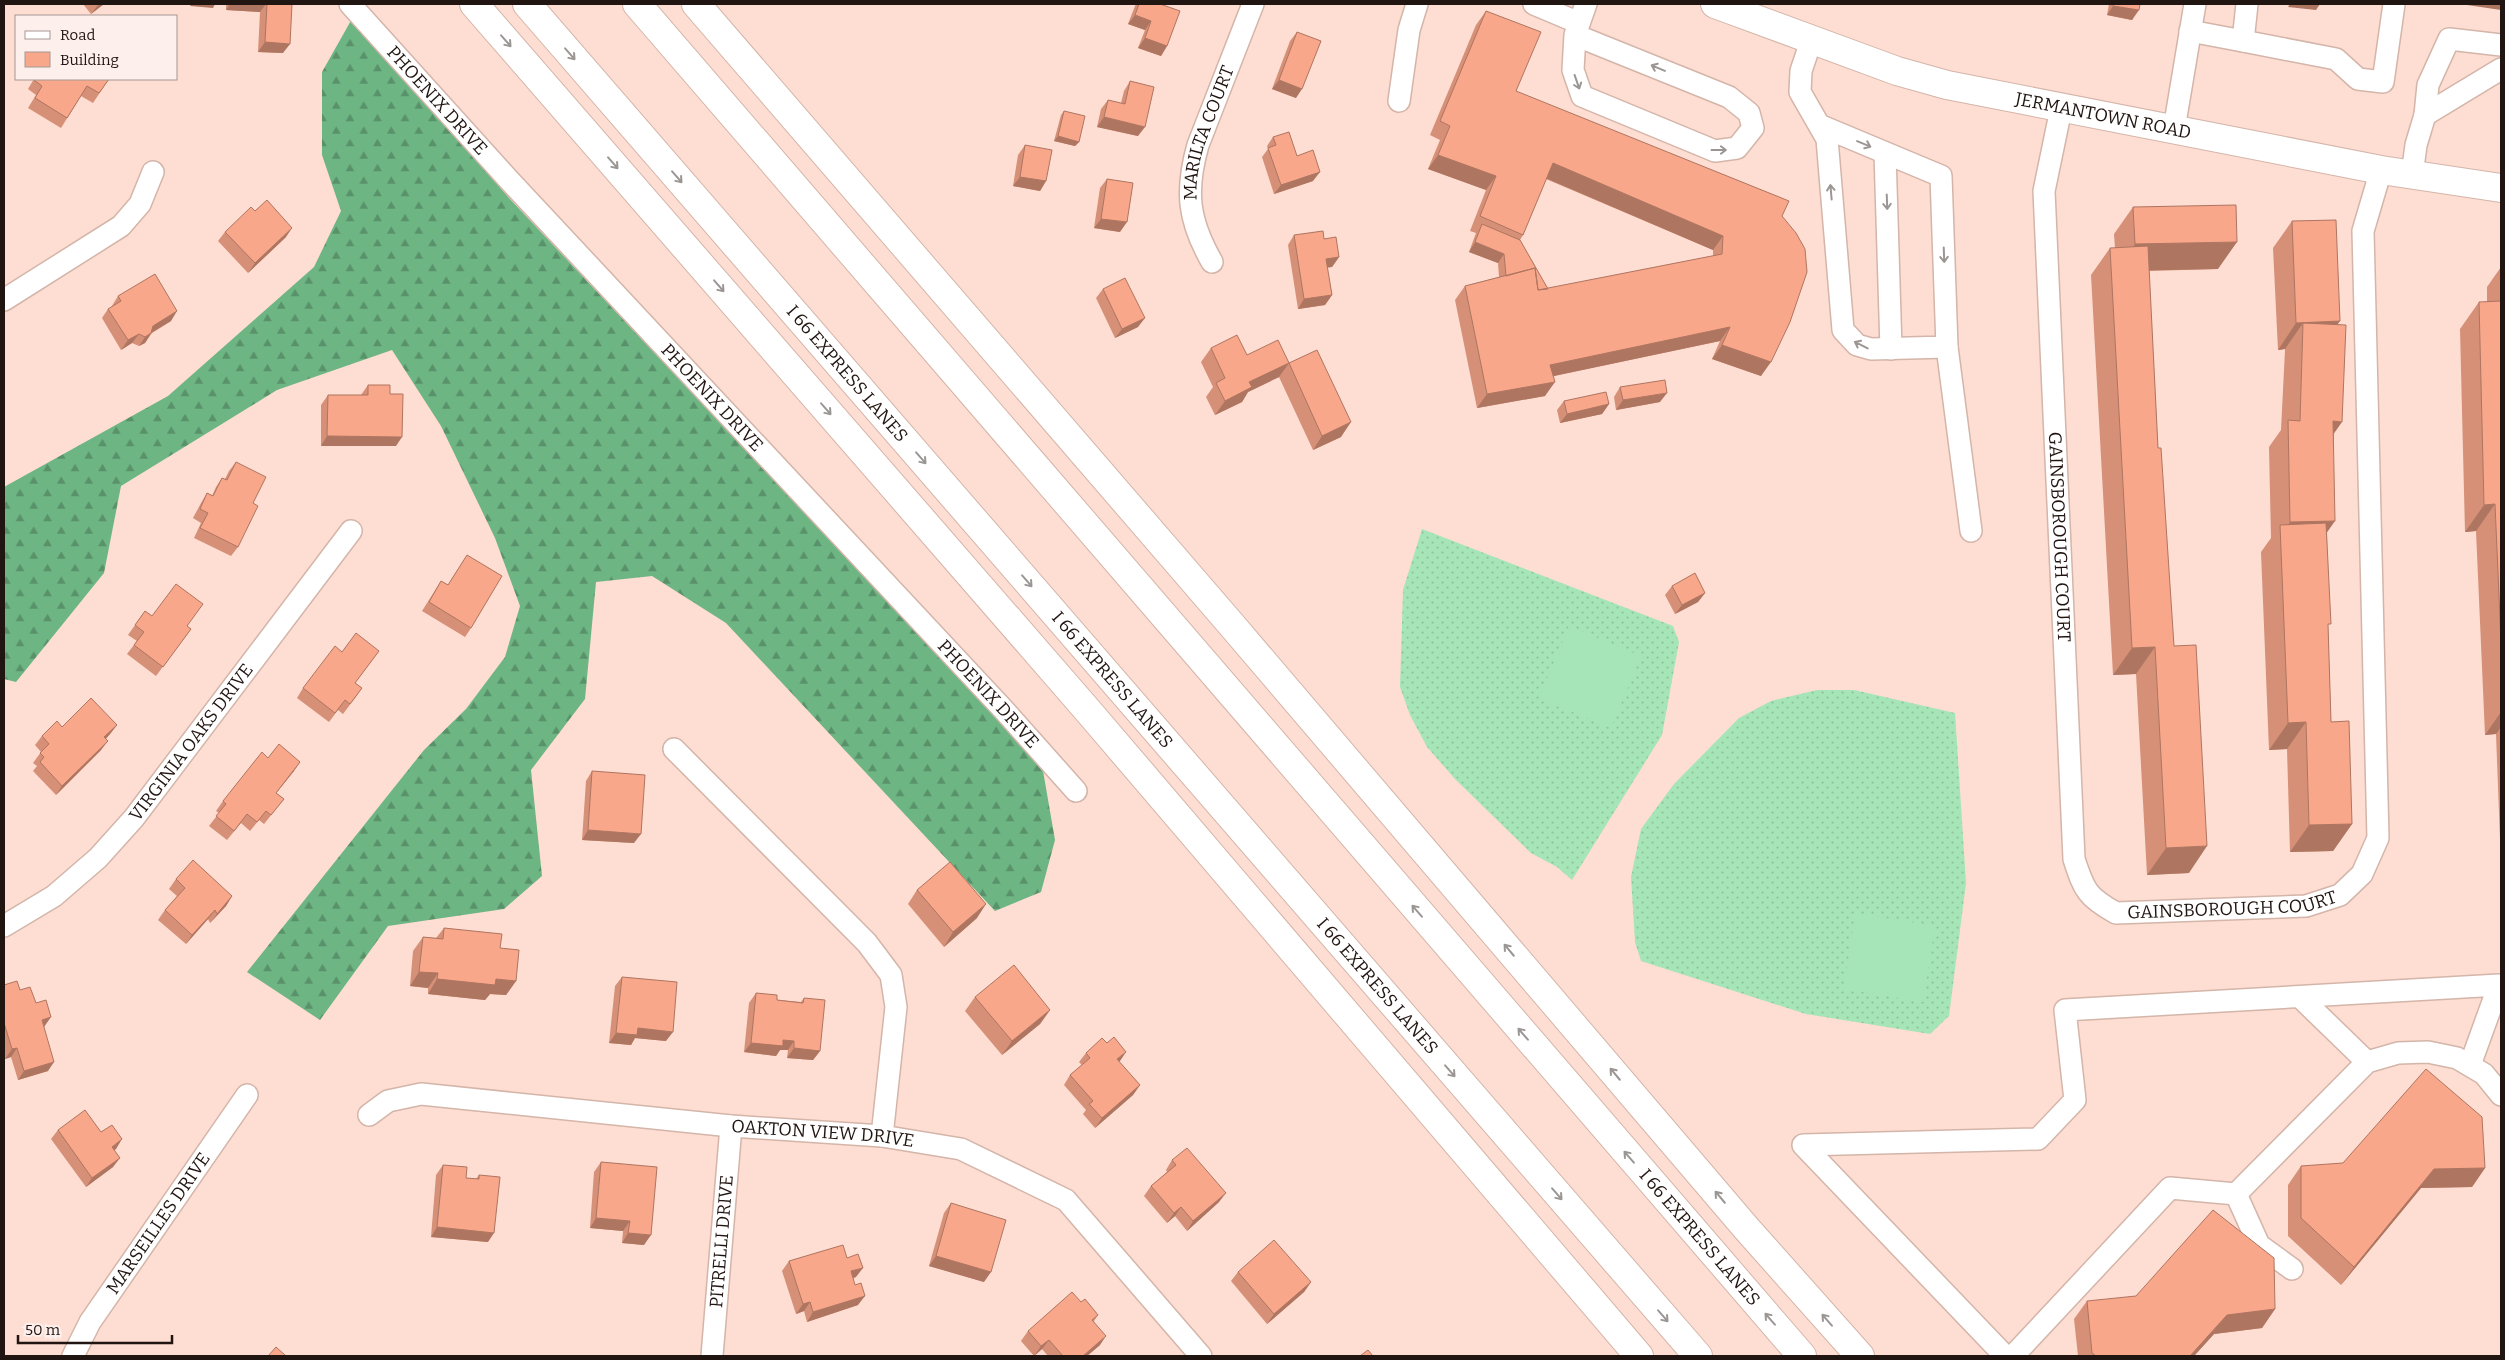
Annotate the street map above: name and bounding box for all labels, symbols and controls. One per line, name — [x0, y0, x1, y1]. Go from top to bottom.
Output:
legend — [15, 15, 178, 80]
text: Road — [60, 26, 95, 44]
one-way arrow — [500, 34, 512, 47]
street label: PHOENIX DRIVE — [382, 41, 492, 160]
one-way arrow — [565, 47, 576, 60]
text: Building — [60, 51, 119, 69]
street label: MARILTA COURT — [1179, 62, 1239, 200]
one-way arrow — [1651, 62, 1666, 72]
one-way arrow — [1573, 74, 1582, 90]
street label: JERMANTOWN ROAD — [2012, 87, 2193, 144]
one-way arrow — [1856, 139, 1871, 149]
one-way arrow — [1710, 145, 1726, 155]
one-way arrow — [607, 157, 618, 170]
one-way arrow — [671, 170, 682, 183]
one-way arrow — [1826, 184, 1836, 200]
one-way arrow — [1882, 193, 1892, 209]
one-way arrow — [1939, 246, 1949, 263]
one-way arrow — [714, 279, 725, 292]
street label: I 66 EXPRESS LANES — [782, 301, 912, 447]
street label: PHOENIX DRIVE — [657, 339, 768, 456]
one-way arrow — [1853, 340, 1868, 350]
one-way arrow — [820, 402, 832, 415]
street label: GAINSBOROUGH COURT — [2044, 431, 2075, 643]
one-way arrow — [915, 452, 927, 465]
one-way arrow — [1022, 574, 1033, 587]
street label: I 66 EXPRESS LANES — [1047, 607, 1177, 753]
street label: PHOENIX DRIVE — [933, 635, 1044, 753]
street label: VIRGINIA OAKS DRIVE — [125, 659, 258, 826]
street label: GAINSBOROUGH COURT — [2127, 886, 2340, 924]
one-way arrow — [1411, 904, 1423, 917]
street label: I 66 EXPRESS LANES — [1312, 913, 1443, 1059]
one-way arrow — [1504, 944, 1515, 957]
one-way arrow — [1518, 1028, 1529, 1041]
one-way arrow — [1444, 1064, 1455, 1077]
one-way arrow — [1609, 1067, 1621, 1080]
street label: OAKTON VIEW DRIVE — [731, 1115, 916, 1152]
street label: MARSEILLES DRIVE — [102, 1148, 215, 1298]
one-way arrow — [1624, 1151, 1635, 1164]
street label: I 66 EXPRESS LANES — [1635, 1164, 1765, 1310]
street label: PITRELLI DRIVE — [705, 1174, 738, 1309]
one-way arrow — [1551, 1187, 1562, 1200]
one-way arrow — [1715, 1191, 1726, 1204]
one-way arrow — [1657, 1310, 1669, 1323]
scale bar — [18, 1312, 171, 1344]
one-way arrow — [1764, 1313, 1776, 1326]
one-way arrow — [1822, 1313, 1833, 1326]
text: 50 m — [25, 1321, 61, 1339]

